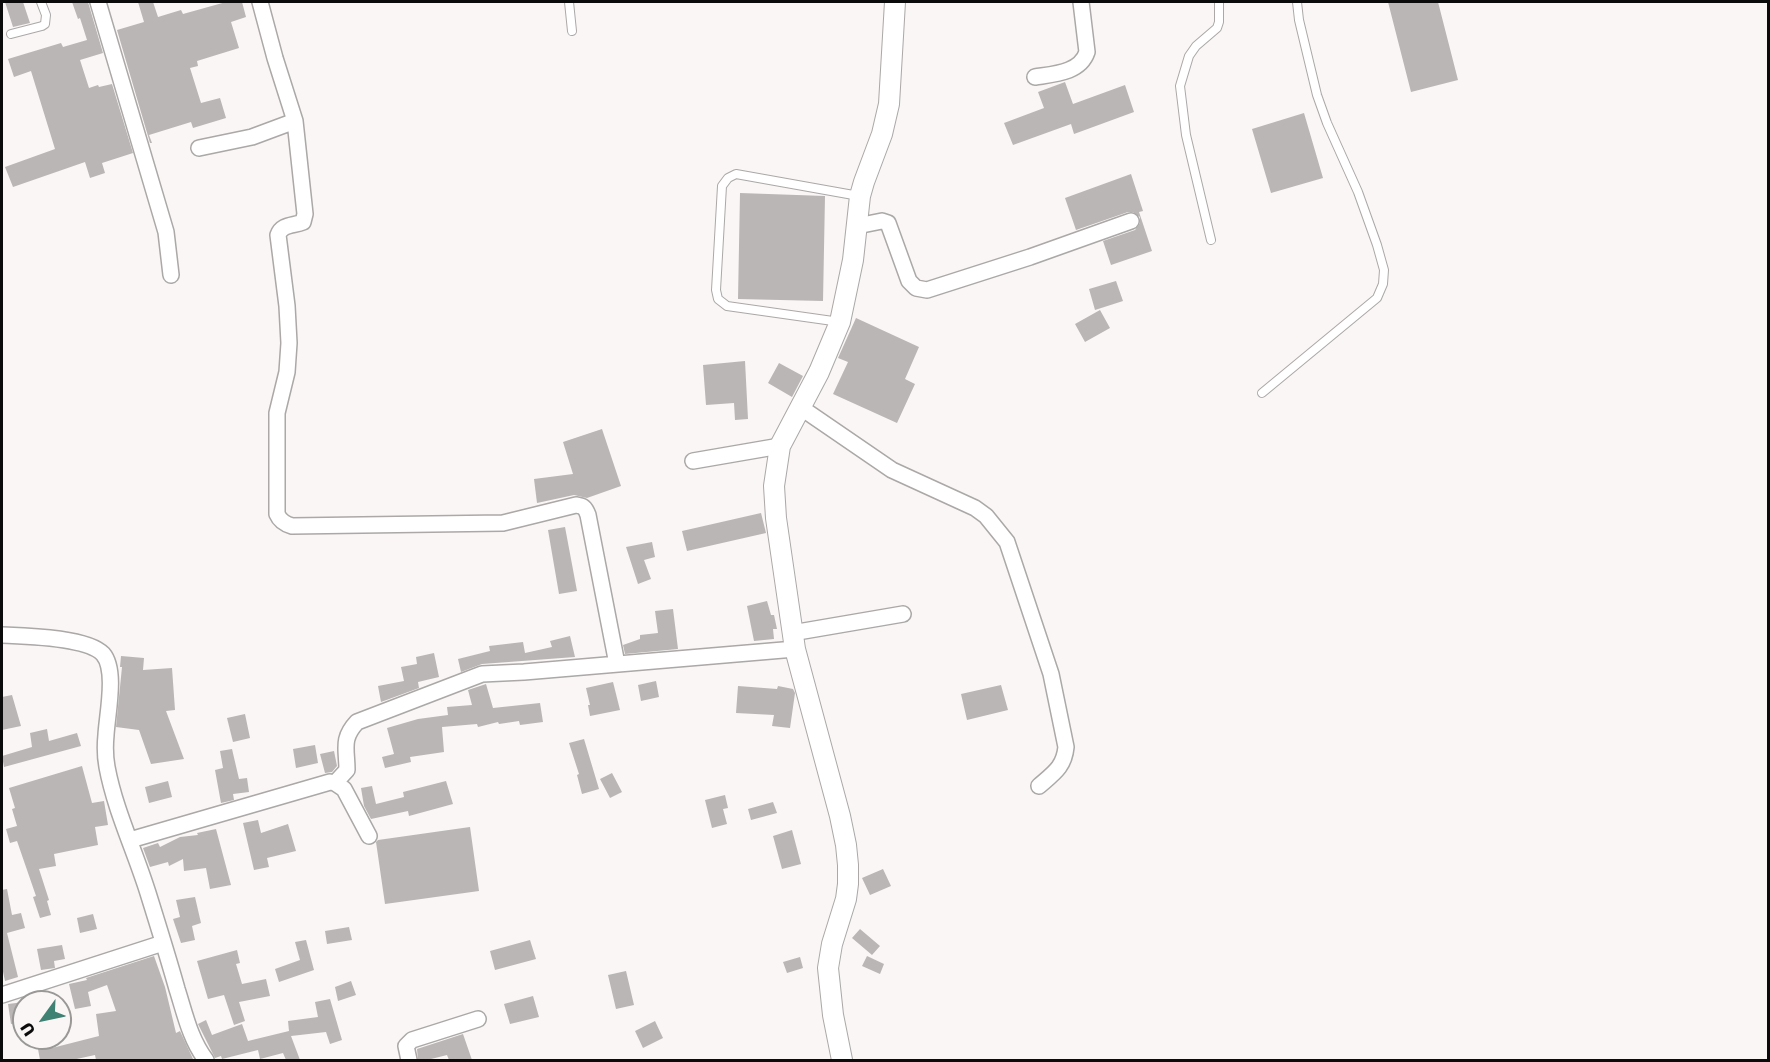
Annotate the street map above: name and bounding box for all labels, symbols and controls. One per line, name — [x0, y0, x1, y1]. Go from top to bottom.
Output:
north arrow — [12, 990, 72, 1050]
text: U — [17, 1018, 40, 1040]

